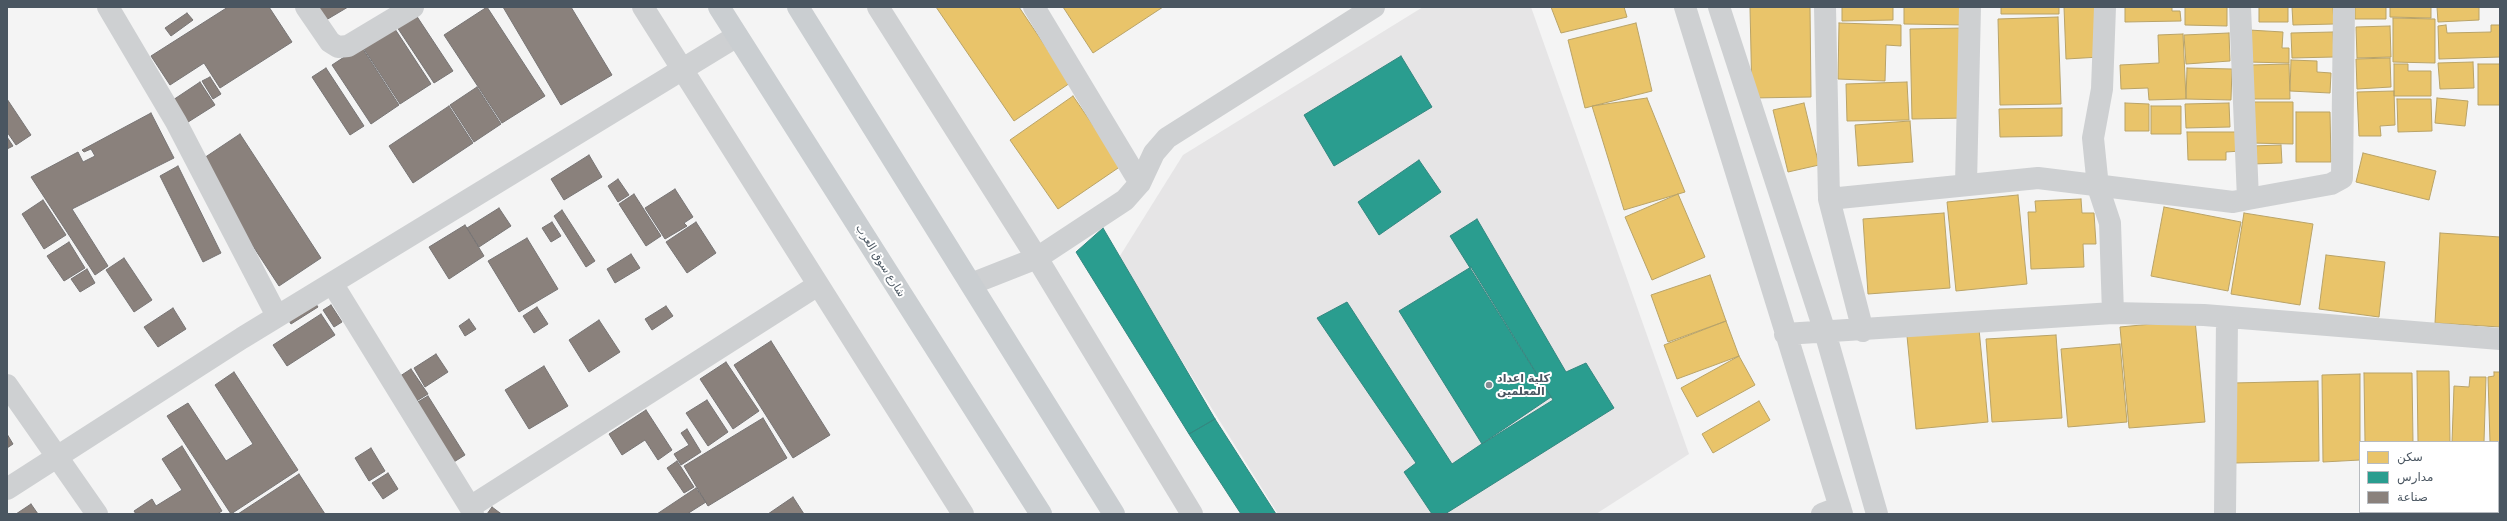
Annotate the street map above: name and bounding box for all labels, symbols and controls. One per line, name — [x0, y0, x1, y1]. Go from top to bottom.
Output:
street label: شارع سوق العرب — [852, 222, 908, 300]
place label: كلية اعداد المعلمين — [1497, 372, 1550, 398]
marker: كلية اعداد المعلمين — [1484, 380, 1494, 390]
legend — [2359, 441, 2499, 513]
text: سكن — [2397, 450, 2423, 464]
text: مدارس — [2397, 470, 2434, 484]
text: صناعة — [2397, 490, 2428, 504]

